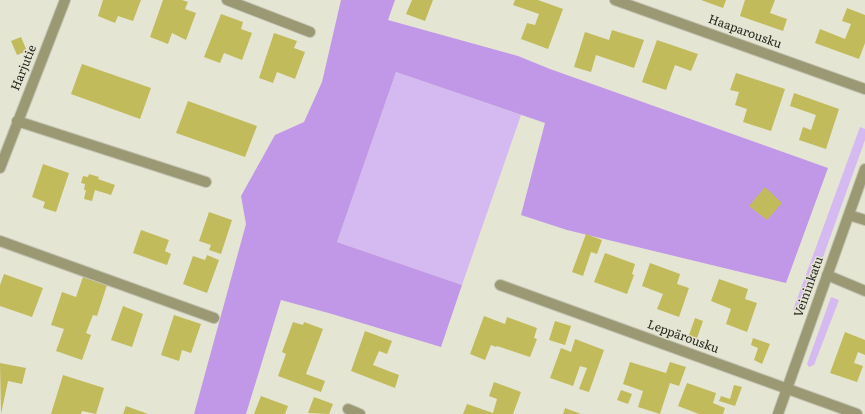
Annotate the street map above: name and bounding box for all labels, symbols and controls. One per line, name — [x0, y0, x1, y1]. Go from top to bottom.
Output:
street label: Haaparousku — [706, 12, 784, 52]
street label: Harjutie — [8, 43, 40, 93]
street label: Veininkatu — [791, 255, 827, 319]
street label: Leppärousku — [645, 317, 721, 357]

